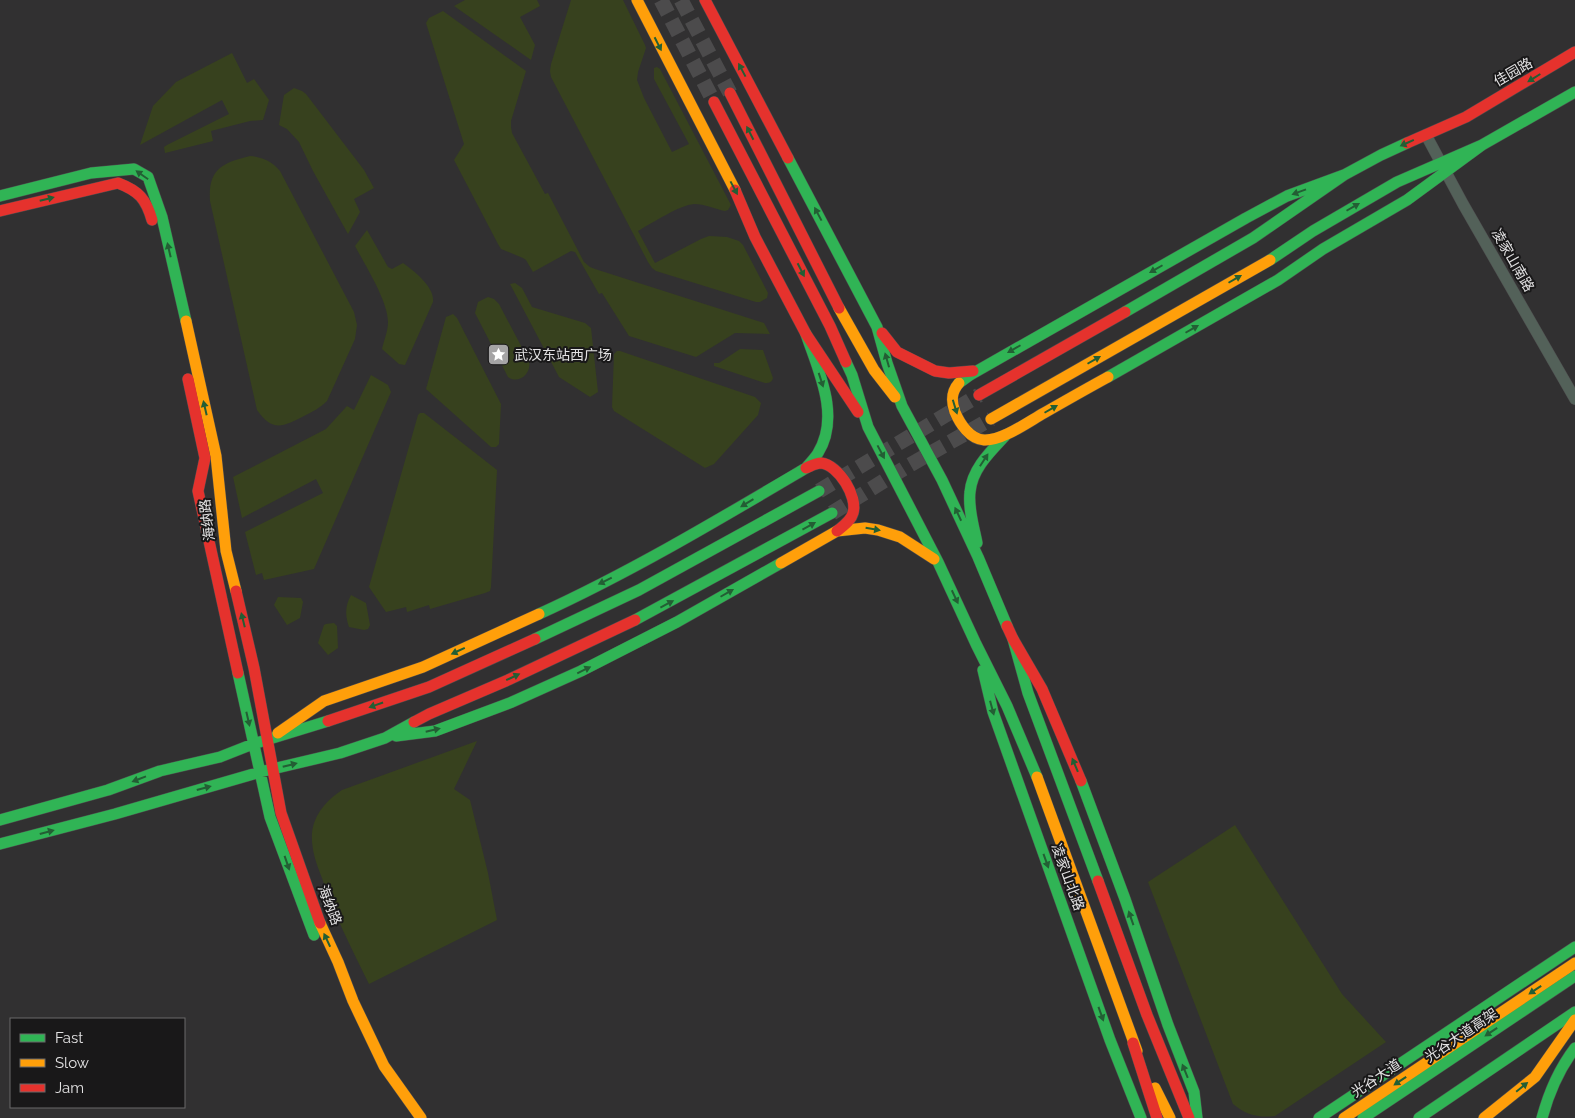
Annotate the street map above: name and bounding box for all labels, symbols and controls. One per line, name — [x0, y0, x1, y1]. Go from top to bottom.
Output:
one-way arrow — [654, 36, 662, 51]
street label: 佳园路 — [1491, 55, 1535, 89]
one-way arrow — [738, 63, 746, 77]
one-way arrow — [1527, 73, 1540, 83]
one-way arrow — [746, 126, 754, 140]
one-way arrow — [1400, 140, 1414, 148]
one-way arrow — [135, 170, 149, 180]
one-way arrow — [730, 180, 738, 195]
one-way arrow — [1291, 189, 1306, 196]
one-way arrow — [39, 195, 54, 203]
one-way arrow — [1347, 203, 1360, 212]
one-way arrow — [814, 206, 822, 221]
street label: 凌家山南路 — [1489, 226, 1537, 294]
one-way arrow — [165, 242, 173, 257]
one-way arrow — [797, 262, 805, 277]
one-way arrow — [1149, 265, 1162, 274]
one-way arrow — [1229, 275, 1242, 284]
one-way arrow — [1185, 324, 1198, 333]
place icon: 武汉东站西广场 — [486, 343, 510, 367]
one-way arrow — [1008, 345, 1021, 354]
place label: 武汉东站西广场 — [514, 347, 612, 363]
one-way arrow — [882, 352, 890, 367]
one-way arrow — [1087, 356, 1102, 364]
one-way arrow — [818, 373, 826, 388]
one-way arrow — [951, 400, 959, 415]
one-way arrow — [201, 401, 209, 416]
one-way arrow — [1043, 405, 1058, 413]
one-way arrow — [877, 445, 885, 459]
one-way arrow — [979, 453, 989, 467]
street label: 海纳路 — [197, 498, 217, 542]
one-way arrow — [741, 498, 754, 507]
one-way arrow — [954, 507, 962, 521]
one-way arrow — [802, 522, 816, 530]
one-way arrow — [865, 525, 881, 533]
one-way arrow — [598, 578, 612, 586]
one-way arrow — [720, 589, 734, 598]
one-way arrow — [951, 590, 959, 604]
one-way arrow — [659, 600, 674, 608]
one-way arrow — [239, 613, 247, 628]
one-way arrow — [451, 647, 465, 655]
one-way arrow — [576, 666, 591, 674]
one-way arrow — [506, 673, 520, 681]
one-way arrow — [988, 701, 996, 716]
one-way arrow — [369, 702, 384, 709]
one-way arrow — [244, 712, 252, 727]
one-way arrow — [425, 726, 440, 734]
one-way arrow — [1071, 758, 1079, 772]
one-way arrow — [283, 761, 298, 769]
one-way arrow — [131, 775, 146, 783]
one-way arrow — [196, 784, 211, 792]
one-way arrow — [40, 827, 55, 835]
street label: 凌家山北路 — [1049, 841, 1087, 913]
one-way arrow — [1043, 854, 1050, 869]
one-way arrow — [283, 856, 291, 871]
street label: 海纳路 — [315, 883, 345, 927]
one-way arrow — [1127, 910, 1135, 925]
one-way arrow — [323, 933, 331, 947]
one-way arrow — [1528, 985, 1541, 995]
street label: 光谷大道高架 — [1422, 1005, 1500, 1065]
one-way arrow — [1098, 1007, 1105, 1022]
legend — [10, 1018, 185, 1108]
one-way arrow — [1484, 1028, 1498, 1037]
text: Fast — [55, 1029, 83, 1047]
text: Slow — [55, 1054, 89, 1072]
street label: 光谷大道 — [1348, 1056, 1404, 1100]
one-way arrow — [1181, 1064, 1189, 1078]
one-way arrow — [1393, 1076, 1406, 1085]
text: Jam — [55, 1079, 84, 1097]
one-way arrow — [1516, 1082, 1529, 1093]

